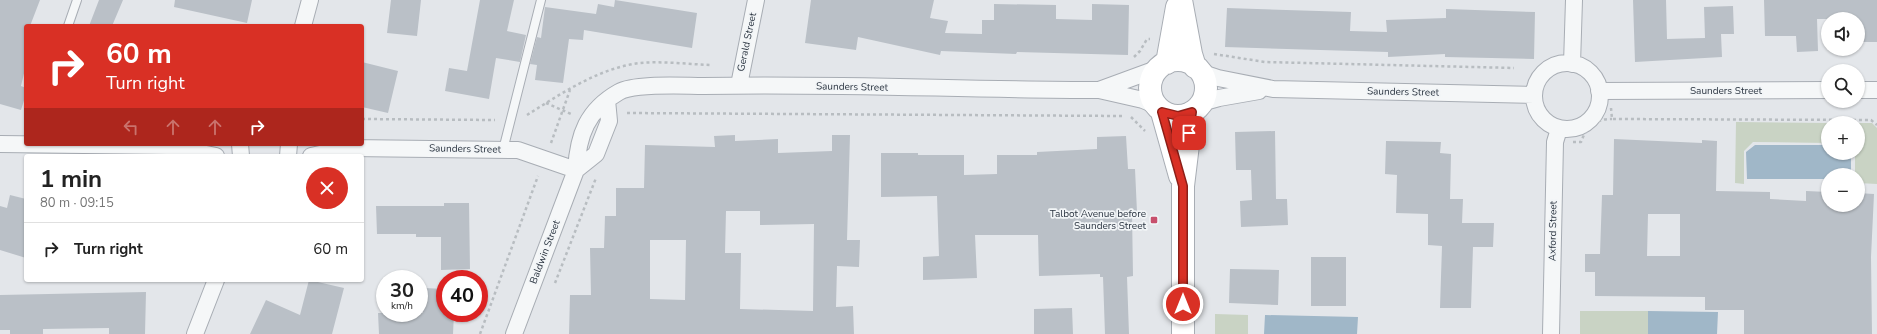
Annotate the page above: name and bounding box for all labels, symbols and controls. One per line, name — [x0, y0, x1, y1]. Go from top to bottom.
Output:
street label: Gerald Street — [734, 11, 760, 73]
map controls — [1821, 12, 1865, 212]
button: sound — [1821, 12, 1865, 56]
text: 60 m — [106, 35, 172, 73]
icon: right — [40, 40, 92, 92]
button: search — [1821, 64, 1865, 108]
text: Turn right — [106, 71, 185, 95]
street label: Saunders Street — [816, 79, 889, 95]
street label: Saunders Street — [1367, 84, 1440, 100]
street label: Saunders Street — [1690, 84, 1763, 98]
icon: left — [120, 116, 142, 138]
icon: ahead — [162, 116, 184, 138]
icon: ahead — [204, 116, 226, 138]
icon: right — [246, 116, 268, 138]
pin — [1172, 116, 1206, 150]
button: + — [1821, 116, 1865, 160]
icon: arrive — [1178, 122, 1200, 144]
street label: Saunders Street — [429, 141, 502, 157]
text: 1 min — [40, 163, 102, 195]
button: close — [306, 167, 348, 209]
button: − — [1821, 168, 1865, 212]
text: 80 m · 09:15 — [40, 194, 114, 212]
street label: Axford Street — [1545, 200, 1561, 261]
place label: Talbot Avenue before Saunders Street — [1050, 207, 1146, 233]
marker: Talbot Avenue before Saunders Street — [1149, 215, 1159, 225]
street label: Baldwin Street — [526, 218, 564, 286]
icon: right — [40, 238, 62, 260]
text: Turn right — [74, 239, 143, 259]
text: 60 m — [313, 239, 348, 259]
speed limit sign: 40 — [436, 270, 488, 322]
text: 30 — [390, 277, 414, 304]
position arrow — [1162, 283, 1204, 325]
text: km/h — [391, 299, 413, 313]

